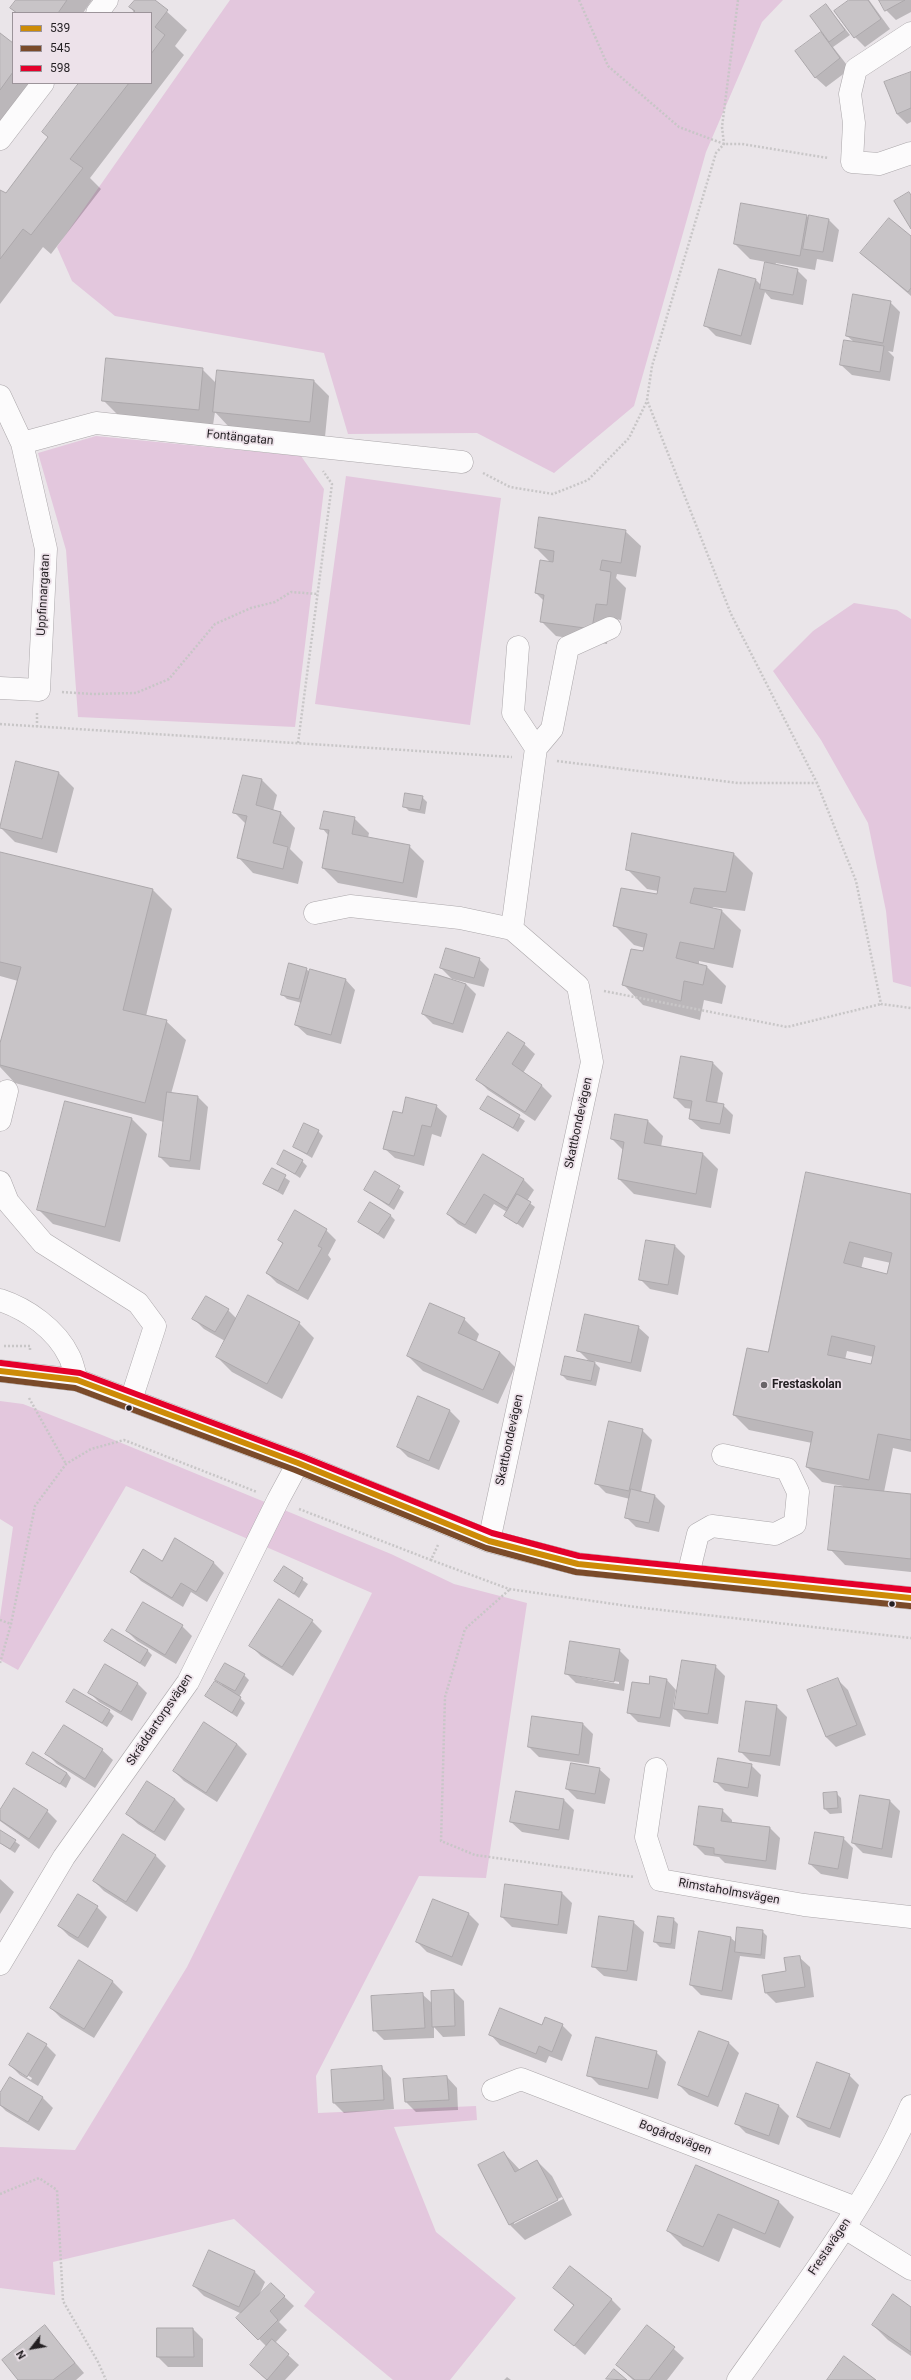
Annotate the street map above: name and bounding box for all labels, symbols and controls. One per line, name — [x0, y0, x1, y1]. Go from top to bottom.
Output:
legend — [12, 12, 152, 84]
text: 539 — [50, 21, 70, 35]
text: 545 — [50, 41, 70, 55]
text: 598 — [50, 61, 70, 75]
street label: Fontängatan — [206, 427, 274, 449]
street label: Uppfinnargatan — [35, 554, 53, 636]
street label: Skattbondevägen — [562, 1076, 596, 1170]
place label: Frestaskolan — [772, 1378, 842, 1392]
marker: Frestaskolan — [759, 1380, 769, 1390]
street label: Skattbondevägen — [493, 1393, 527, 1487]
unlabelled marker — [124, 1403, 134, 1413]
unlabelled marker — [887, 1599, 897, 1609]
street label: Skräddartorpsvägen — [124, 1671, 196, 1769]
street label: Rimstaholmsvägen — [677, 1876, 781, 1908]
street label: Bogårdsvägen — [637, 2118, 713, 2158]
street label: Frestavägen — [806, 2216, 854, 2278]
north arrow — [12, 2328, 52, 2368]
text: N — [14, 2348, 29, 2361]

